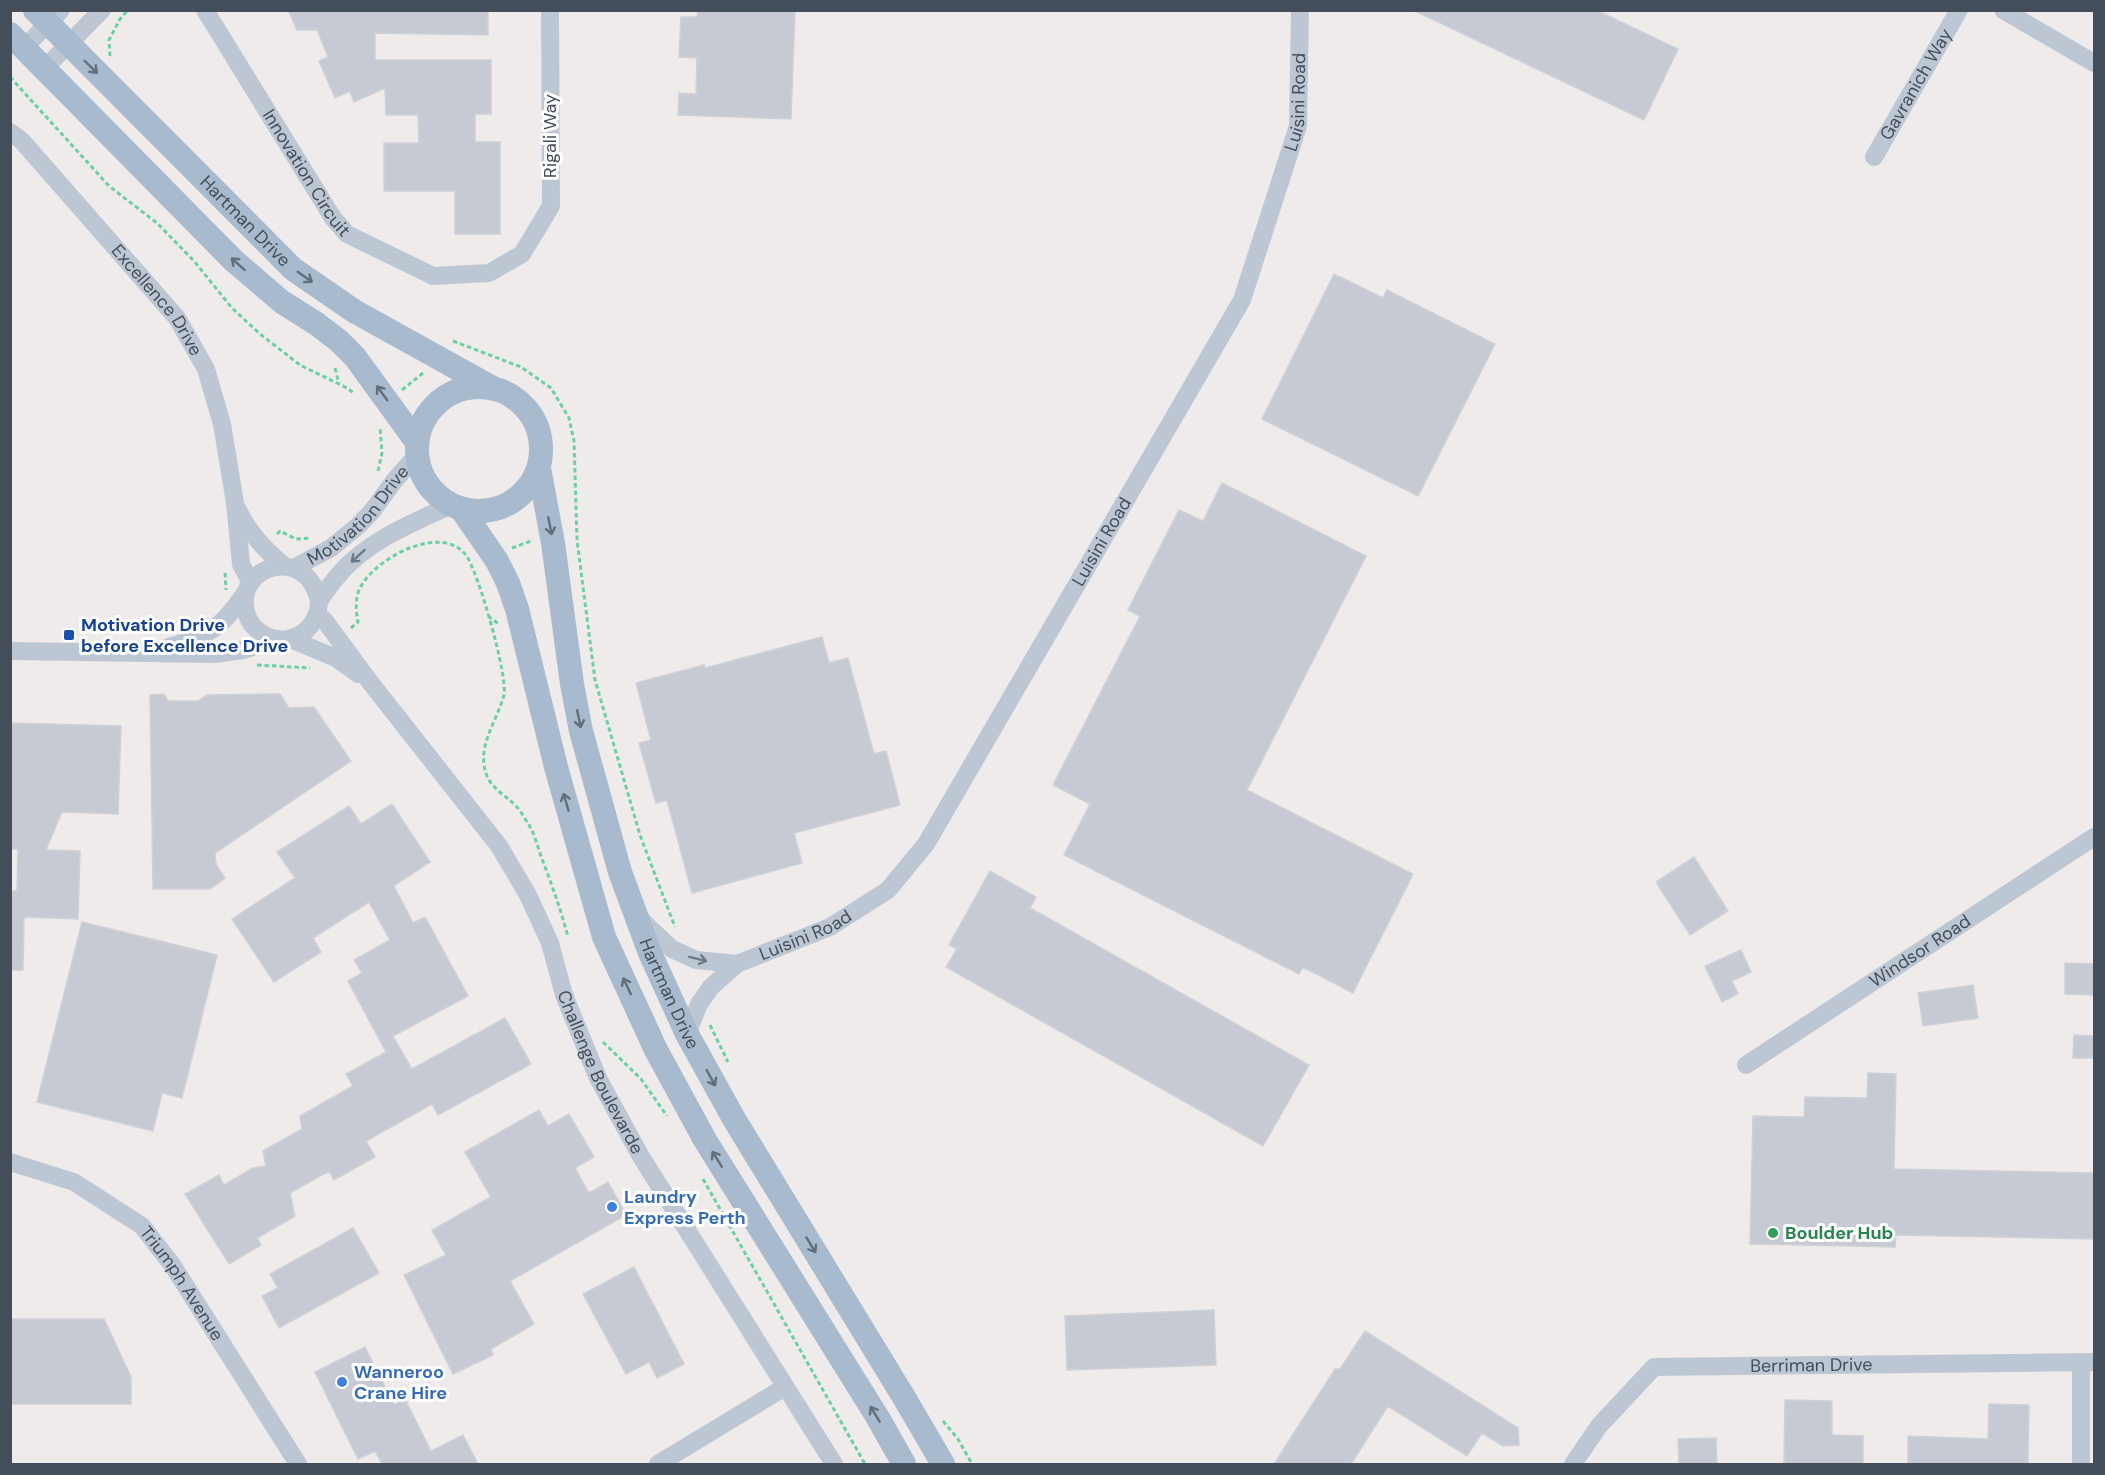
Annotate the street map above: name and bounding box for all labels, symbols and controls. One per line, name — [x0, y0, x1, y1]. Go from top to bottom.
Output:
street label: Gavranich Way — [1874, 24, 1958, 145]
street label: Luisini Road — [1279, 53, 1311, 154]
one-way arrow — [83, 59, 98, 74]
street label: Rigali Way — [538, 94, 562, 178]
street label: Innovation Circuit — [257, 105, 356, 242]
street label: Hartman Drive — [195, 170, 296, 272]
street label: Excellence Drive — [106, 239, 208, 360]
one-way arrow — [231, 257, 246, 271]
one-way arrow — [296, 271, 312, 283]
one-way arrow — [376, 386, 388, 402]
street label: Motivation Drive — [303, 460, 414, 571]
street label: Luisini Road — [1066, 493, 1137, 590]
one-way arrow — [545, 516, 556, 535]
one-way arrow — [351, 549, 366, 563]
place label: Motivation Drive before Excellence Drive — [81, 613, 289, 658]
marker: Motivation Drive before Excellence Drive — [62, 628, 76, 642]
one-way arrow — [574, 708, 585, 728]
one-way arrow — [559, 792, 571, 811]
street label: Luisini Road — [756, 904, 856, 966]
street label: Windsor Road — [1865, 909, 1975, 993]
street label: Hartman Drive — [634, 935, 705, 1053]
one-way arrow — [688, 953, 707, 965]
one-way arrow — [621, 978, 632, 996]
street label: Challenge Boulevarde — [551, 987, 649, 1158]
one-way arrow — [706, 1068, 717, 1086]
one-way arrow — [710, 1151, 722, 1168]
place label: Laundry Express Perth — [624, 1185, 746, 1230]
marker: Laundry Express Perth — [605, 1200, 619, 1214]
street label: Triumph Avenue — [134, 1221, 229, 1345]
place label: Boulder Hub — [1785, 1221, 1893, 1245]
marker: Boulder Hub — [1766, 1226, 1780, 1240]
one-way arrow — [805, 1236, 817, 1253]
street label: Berriman Drive — [1750, 1353, 1873, 1378]
place label: Wanneroo Crane Hire — [354, 1360, 447, 1405]
marker: Wanneroo Crane Hire — [335, 1375, 349, 1389]
one-way arrow — [869, 1406, 881, 1423]

